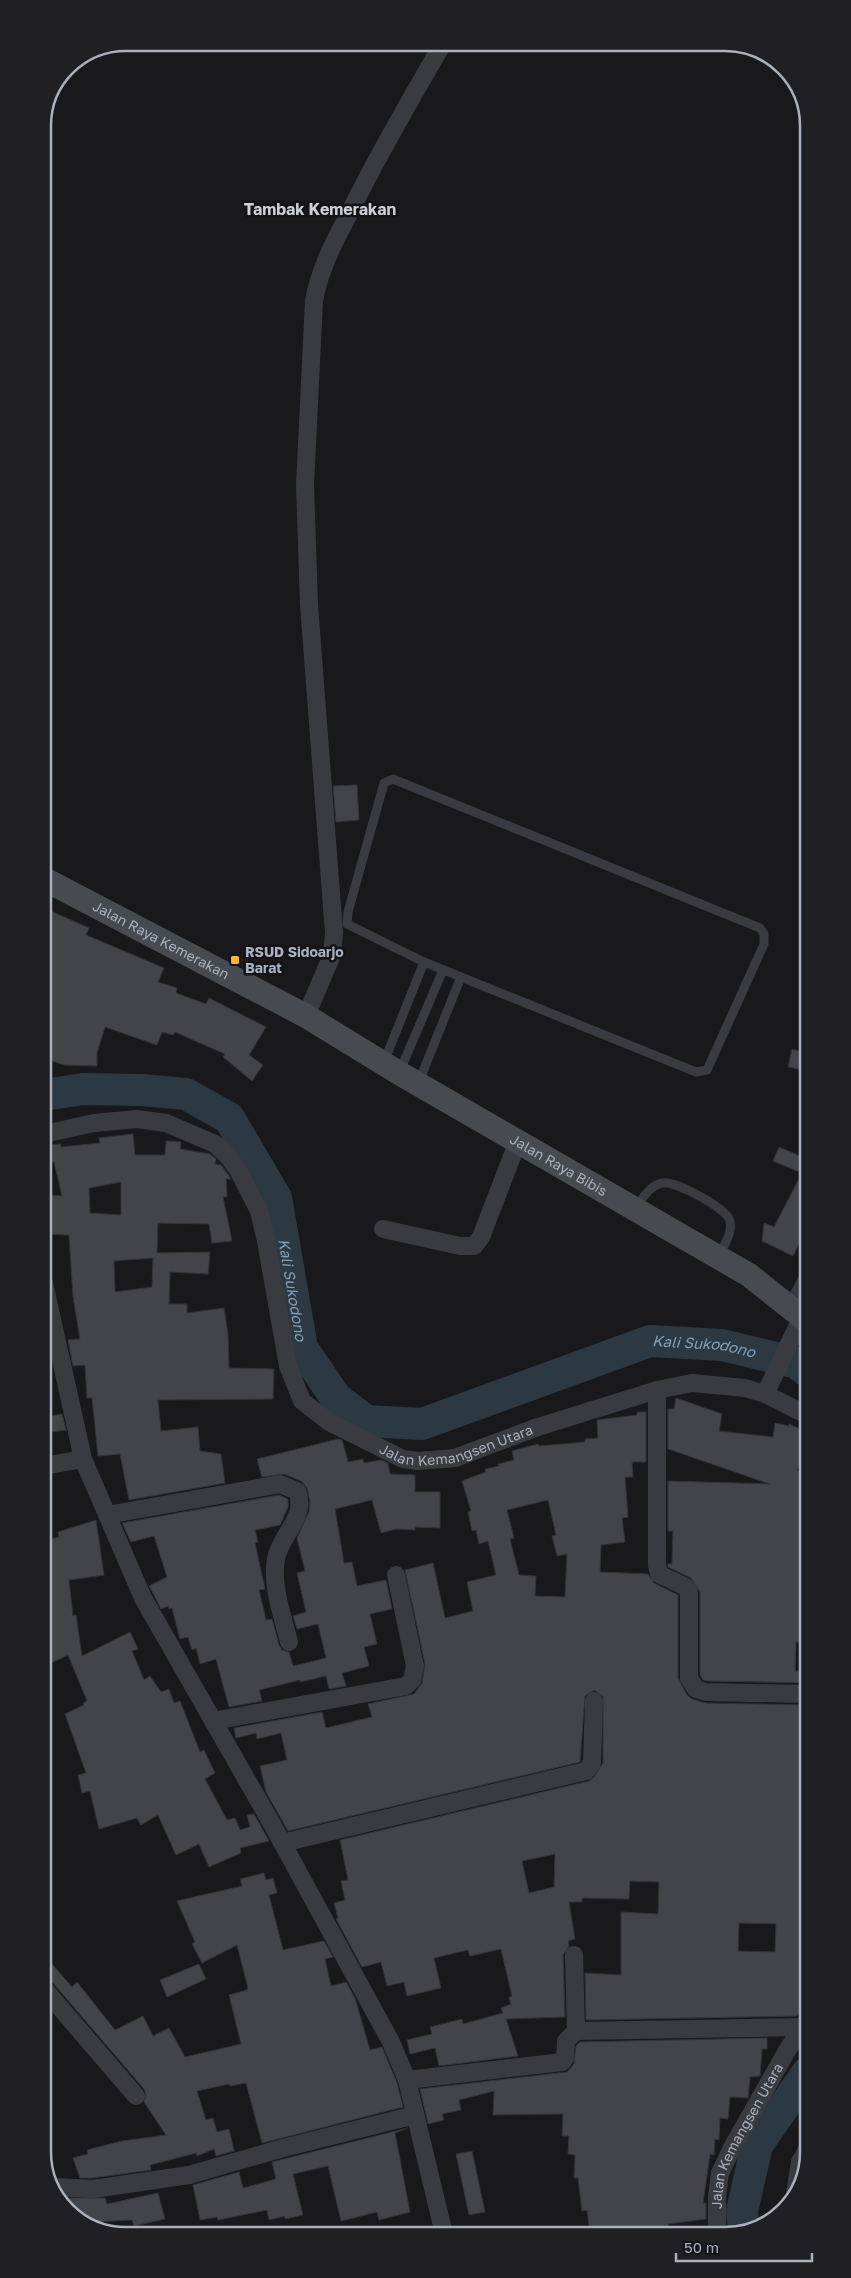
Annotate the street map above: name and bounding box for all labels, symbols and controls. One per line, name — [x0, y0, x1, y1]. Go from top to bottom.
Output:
district label: Tambak Kemerakan — [244, 199, 396, 219]
street label: Jalan Raya Kemerakan — [90, 897, 232, 982]
place label: RSUD Sidoarjo Barat — [245, 943, 344, 976]
marker: RSUD Sidoarjo Barat — [229, 954, 241, 966]
street label: Jalan Raya Bibis — [507, 1130, 610, 1199]
water label: Kali Sukodono — [275, 1237, 311, 1343]
water label: Kali Sukodono — [652, 1331, 758, 1361]
street label: Jalan Kemangsen Utara — [377, 1421, 535, 1469]
street label: Jalan Kemangsen Utara — [708, 2060, 786, 2209]
scale bar — [676, 2230, 812, 2262]
text: 50 m — [684, 2238, 719, 2256]

